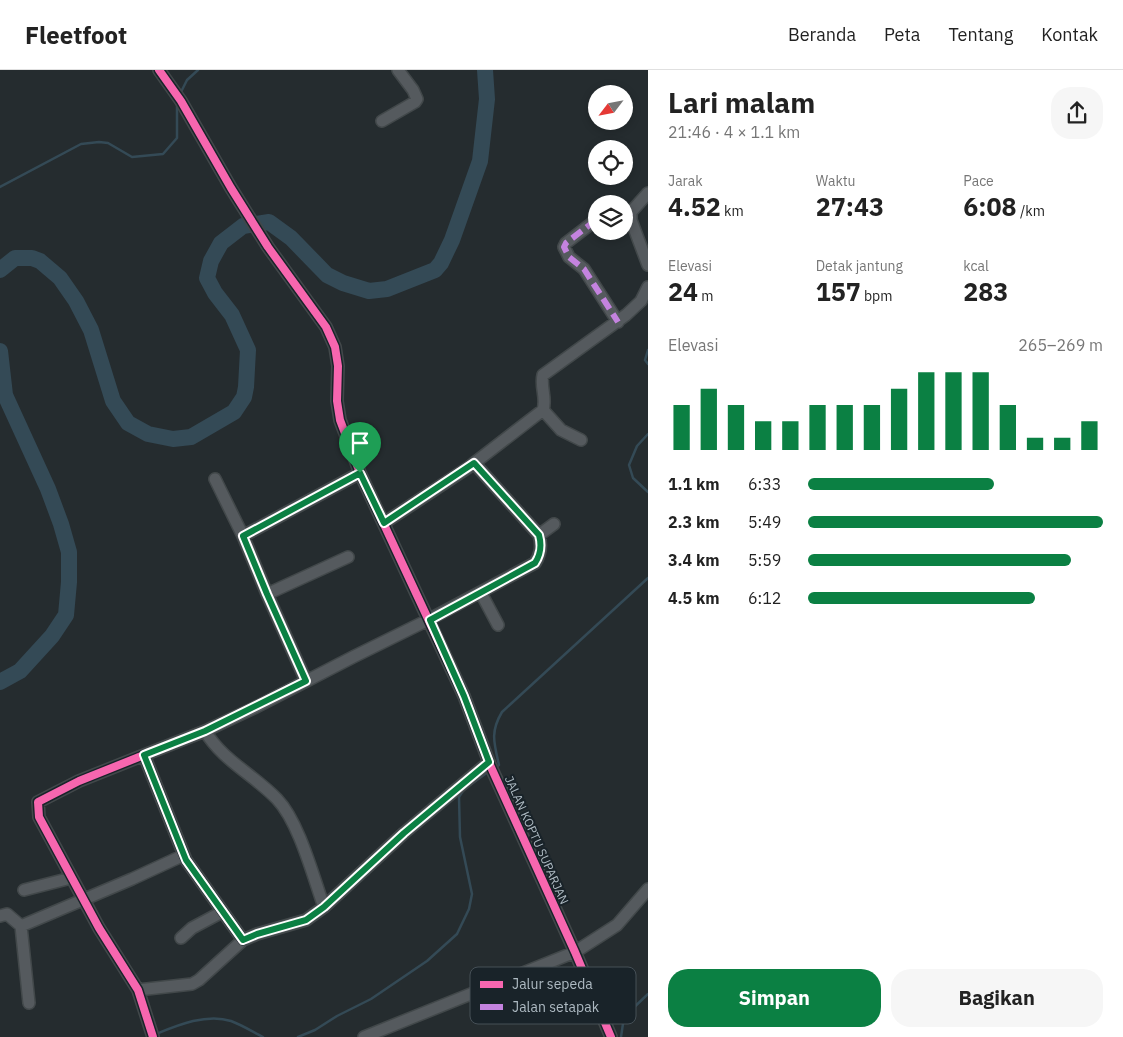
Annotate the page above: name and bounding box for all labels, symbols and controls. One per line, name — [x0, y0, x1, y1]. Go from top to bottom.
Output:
text: Fleetfoot — [25, 19, 127, 51]
text: Beranda — [788, 23, 856, 46]
text: Peta — [884, 23, 920, 46]
text: Tentang — [948, 23, 1013, 46]
text: Kontak — [1041, 23, 1098, 46]
text: Lari malam — [668, 84, 815, 121]
north arrow — [588, 85, 632, 130]
map controls — [588, 85, 633, 240]
button: share — [1051, 87, 1103, 139]
text: 21:46 · 4 × 1.1 km — [668, 122, 800, 142]
button: locate — [588, 140, 633, 185]
text: Jarak — [668, 172, 703, 190]
text: Waktu — [816, 172, 856, 190]
text: Pace — [963, 172, 994, 190]
text: 4.52 — [668, 190, 721, 223]
text: 27:43 — [816, 190, 884, 223]
text: 6:08 — [963, 190, 1017, 223]
button: layers — [588, 195, 633, 240]
text: km — [721, 202, 744, 220]
text: /km — [1017, 202, 1045, 220]
text: Elevasi — [668, 257, 712, 275]
text: Detak jantung — [816, 257, 903, 275]
text: kcal — [963, 257, 989, 275]
text: 24 — [668, 275, 698, 308]
text: 157 — [816, 275, 861, 308]
text: 283 — [963, 275, 1008, 308]
text: m — [698, 287, 714, 305]
text: bpm — [861, 287, 892, 305]
text: Elevasi — [668, 335, 718, 355]
text: 265–269 m — [1018, 335, 1103, 355]
pin — [339, 422, 381, 473]
icon: arrive — [346, 429, 374, 457]
text: 1.1 km — [668, 474, 719, 494]
text: 6:33 — [748, 474, 781, 494]
text: 2.3 km — [668, 512, 719, 532]
text: 5:49 — [748, 512, 781, 532]
text: 3.4 km — [668, 550, 719, 570]
text: 5:59 — [748, 550, 781, 570]
text: 4.5 km — [668, 588, 719, 608]
text: 6:12 — [748, 588, 781, 608]
street label: JALAN KOPTU SUPARJAN — [502, 773, 572, 907]
legend — [470, 967, 636, 1024]
button: Simpan — [668, 969, 881, 1027]
button: Bagikan — [891, 969, 1103, 1027]
text: Jalur sepeda — [512, 975, 593, 993]
text: Jalan setapak — [512, 998, 600, 1016]

